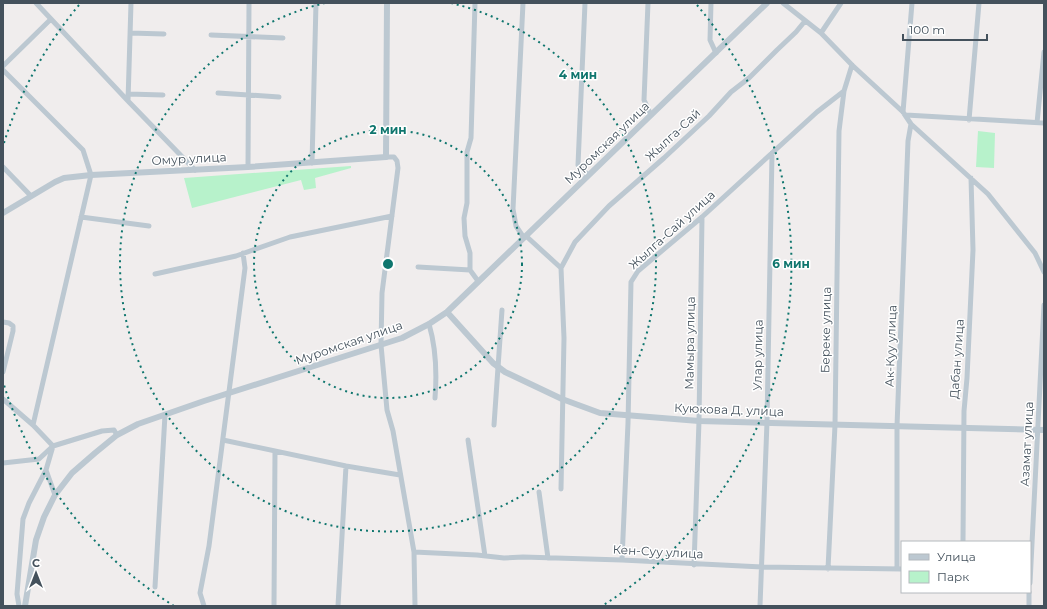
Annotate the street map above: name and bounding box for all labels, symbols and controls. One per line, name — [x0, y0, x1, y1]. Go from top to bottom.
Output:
scale bar — [903, 16, 987, 42]
text: 100 m — [909, 22, 945, 37]
text: 4 мин — [559, 67, 597, 82]
street label: Муромская улица — [561, 98, 652, 187]
street label: Жылга-Сай — [642, 105, 703, 164]
text: 2 мин — [369, 122, 407, 137]
street label: Омур улица — [151, 149, 227, 168]
street label: Жылга-Сай улица — [625, 187, 718, 272]
text: 6 мин — [772, 256, 810, 271]
centre of rings — [381, 257, 395, 271]
street label: Береке улица — [817, 287, 834, 373]
street label: Мамыра улица — [681, 296, 698, 390]
street label: Ак-Куу улица — [882, 305, 899, 387]
street label: Муромская улица — [293, 317, 404, 368]
street label: Дабан улица — [946, 318, 967, 399]
street label: Улар улица — [749, 319, 766, 391]
street label: Куюкова Д. улица — [674, 400, 784, 419]
street label: Азамат улица — [1017, 401, 1036, 487]
legend — [901, 541, 1031, 593]
street label: Кен-Суу улица — [612, 542, 704, 561]
text: Улица — [937, 549, 976, 564]
north arrow — [16, 553, 56, 593]
text: С — [32, 556, 40, 570]
text: Парк — [937, 569, 969, 584]

